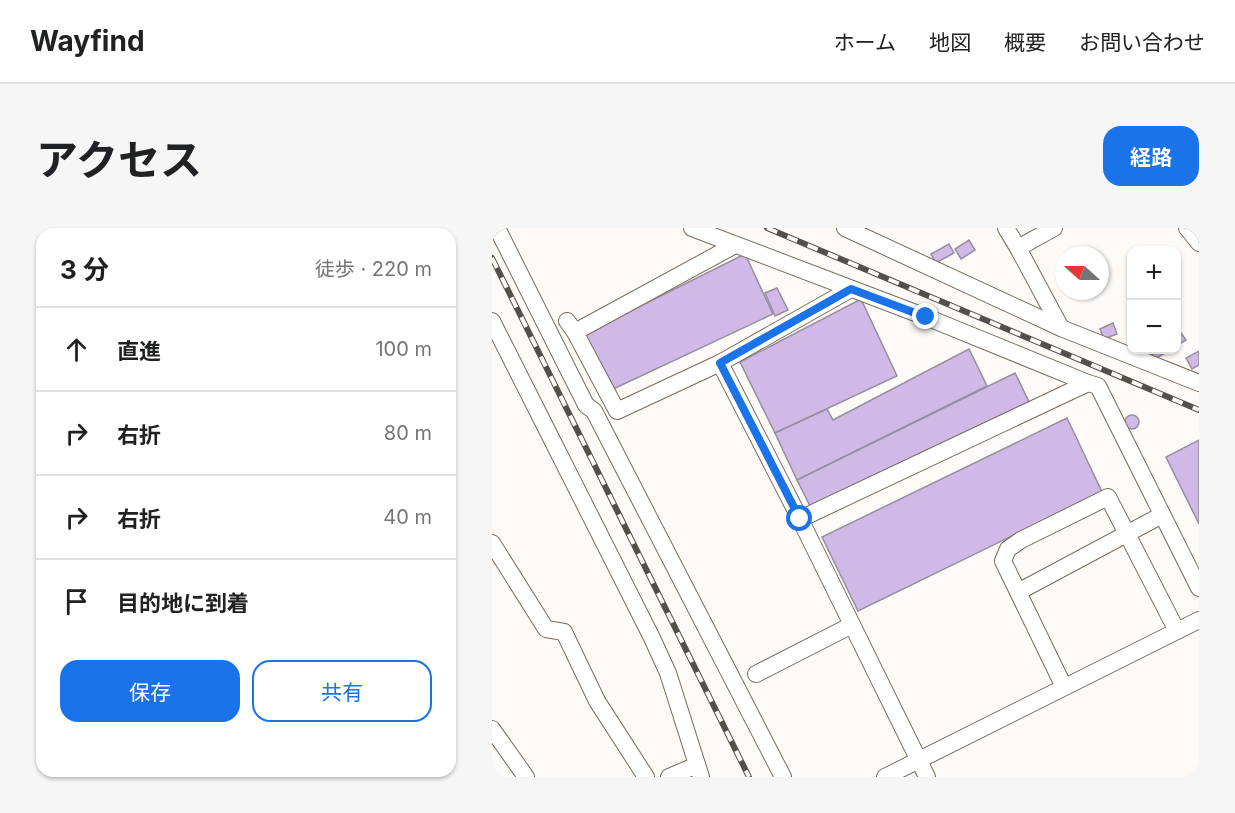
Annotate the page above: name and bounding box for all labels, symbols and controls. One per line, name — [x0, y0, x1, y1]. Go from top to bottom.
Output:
text: Wayfind — [30, 24, 145, 58]
text: ホーム — [834, 30, 896, 55]
text: 地図 — [929, 30, 971, 55]
text: 概要 — [1004, 30, 1046, 55]
text: お問い合わせ — [1079, 30, 1205, 55]
button: 経路 — [1103, 126, 1199, 186]
text: アクセス — [36, 134, 202, 185]
north arrow — [1055, 246, 1109, 300]
map controls — [1127, 246, 1181, 354]
button: + — [1127, 246, 1181, 300]
text: 3 分 — [60, 254, 109, 285]
text: 徒歩 · 220 m — [315, 257, 432, 281]
button: − — [1127, 300, 1181, 354]
route end — [912, 303, 938, 329]
icon: ahead — [60, 333, 93, 366]
text: 100 m — [375, 337, 432, 361]
text: 直進 — [117, 338, 161, 364]
icon: right — [60, 417, 93, 450]
text: 80 m — [384, 421, 432, 445]
text: 右折 — [117, 422, 161, 448]
icon: right — [60, 501, 93, 534]
text: 40 m — [383, 505, 432, 529]
route start — [786, 505, 812, 531]
text: 右折 — [117, 506, 161, 532]
icon: arrive — [60, 585, 93, 618]
text: 目的地に到着 — [117, 590, 249, 616]
button: 保存 — [60, 660, 240, 722]
button: 共有 — [252, 660, 432, 722]

